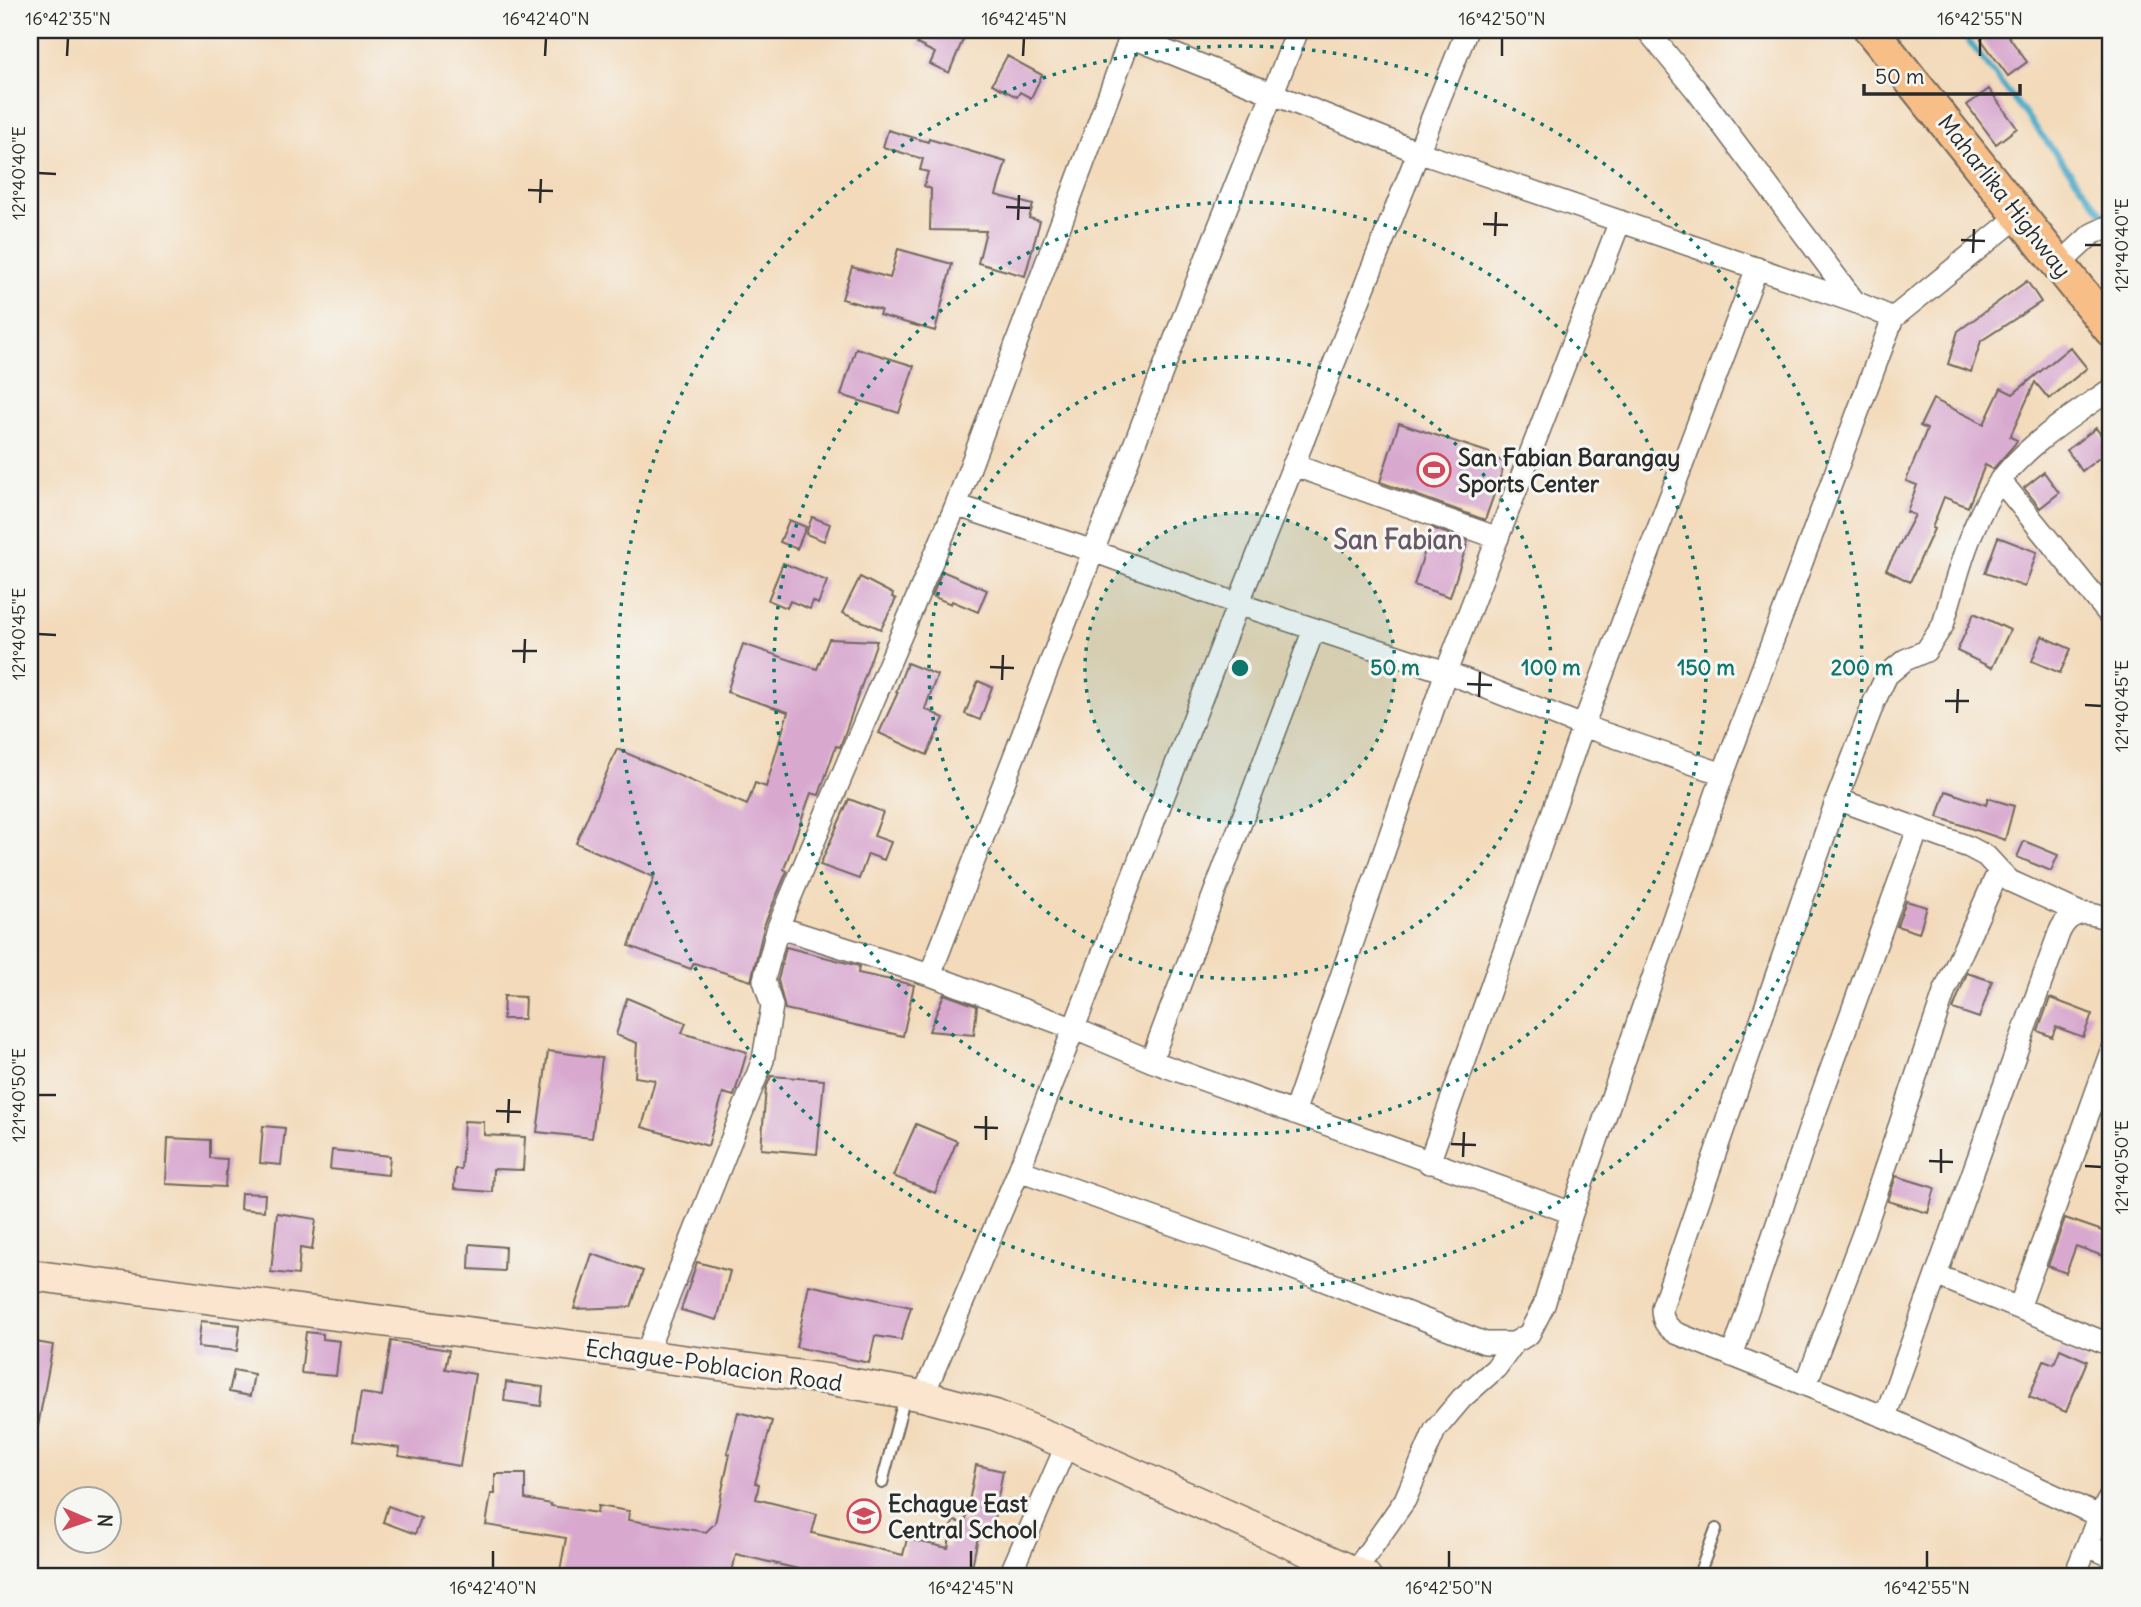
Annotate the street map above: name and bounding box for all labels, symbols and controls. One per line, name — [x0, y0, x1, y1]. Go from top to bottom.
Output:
text: 16°42'35"N — [25, 7, 111, 30]
text: 16°42'40"N — [502, 7, 590, 30]
text: 16°42'45"N — [981, 7, 1067, 30]
text: 16°42'50"N — [1458, 7, 1546, 30]
text: 16°42'55"N — [1937, 7, 2023, 30]
scale bar — [1864, 52, 2020, 96]
text: 50 m — [1875, 63, 1924, 90]
street label: Maharlika Highway — [1932, 108, 2078, 284]
text: 121°40'40"E — [7, 126, 30, 220]
text: 121°40'40"E — [2110, 198, 2133, 292]
place label: San Fabian Barangay Sports Center — [1458, 443, 1680, 498]
sports icon: San Fabian Barangay Sports Center — [1415, 451, 1453, 489]
district label: San Fabian — [1334, 523, 1462, 556]
text: 121°40'45"E — [7, 588, 30, 680]
text: 50 m — [1370, 654, 1420, 681]
text: 100 m — [1521, 654, 1581, 681]
text: 150 m — [1677, 654, 1735, 681]
text: 200 m — [1831, 654, 1894, 681]
centre of rings — [1228, 656, 1252, 680]
text: 121°40'45"E — [2110, 660, 2133, 752]
text: 121°40'50"E — [7, 1048, 30, 1142]
text: 121°40'50"E — [2110, 1120, 2133, 1214]
street label: Echague-Poblacion Road — [584, 1333, 844, 1397]
north arrow — [52, 1484, 122, 1554]
place label: Echague East Central School — [888, 1489, 1037, 1544]
school or university icon: Echague East Central School — [845, 1497, 883, 1535]
text: N — [93, 1514, 117, 1528]
text: 16°42'40"N — [449, 1576, 537, 1599]
text: 16°42'45"N — [928, 1576, 1014, 1599]
text: 16°42'50"N — [1405, 1576, 1493, 1599]
text: 16°42'55"N — [1884, 1576, 1970, 1599]

